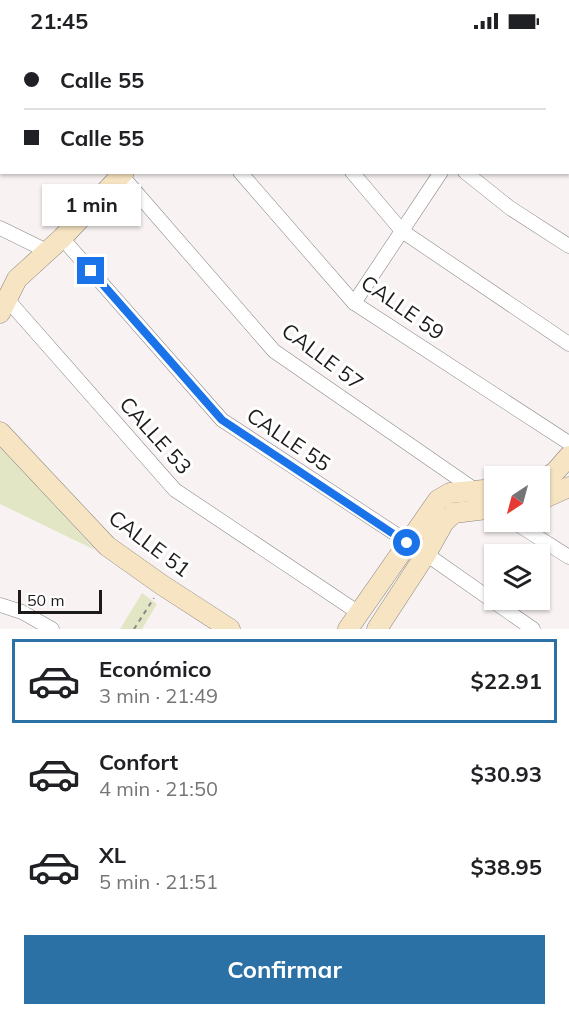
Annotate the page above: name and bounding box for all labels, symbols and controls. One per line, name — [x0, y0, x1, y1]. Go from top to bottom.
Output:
text: 21:45 — [30, 7, 88, 35]
text: Calle 55 — [60, 66, 144, 94]
text: Calle 55 — [60, 124, 144, 152]
callout: 1 min — [42, 184, 140, 226]
text: 1 min — [65, 192, 118, 217]
route end — [77, 257, 104, 284]
street label: CALLE 59 — [356, 269, 450, 345]
street label: CALLE 57 — [277, 317, 369, 395]
street label: CALLE 53 — [114, 391, 198, 479]
street label: CALLE 55 — [242, 402, 336, 476]
north arrow — [484, 466, 550, 532]
map controls — [484, 466, 550, 610]
street label: CALLE 51 — [104, 504, 196, 582]
route start — [393, 529, 420, 556]
button: layers — [484, 544, 550, 610]
scale bar — [18, 587, 102, 614]
text: 50 m — [27, 590, 64, 610]
icon: car — [27, 654, 81, 708]
text: Económico — [99, 655, 212, 683]
text: $22.91 — [471, 667, 542, 695]
text: 3 min · 21:49 — [99, 683, 218, 708]
icon: car — [27, 747, 81, 801]
text: Confort — [99, 748, 178, 776]
text: $30.93 — [471, 760, 542, 788]
text: 4 min · 21:50 — [99, 776, 218, 801]
icon: car — [27, 840, 81, 894]
text: XL — [99, 841, 126, 869]
text: $38.95 — [471, 853, 542, 881]
text: 5 min · 21:51 — [99, 869, 218, 894]
button: Confirmar — [24, 935, 545, 1004]

